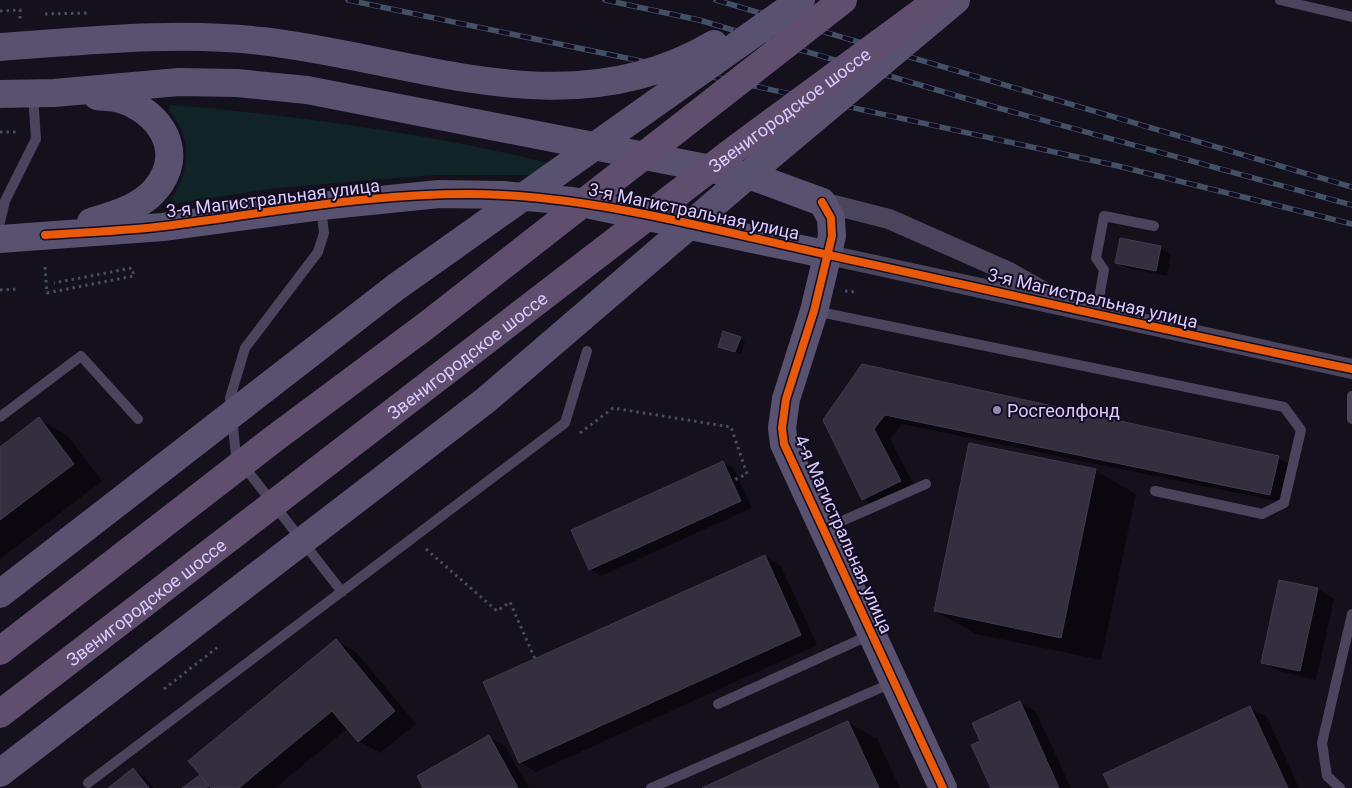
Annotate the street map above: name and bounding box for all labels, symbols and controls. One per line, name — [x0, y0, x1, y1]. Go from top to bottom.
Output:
street label: Звенигородское шоссе — [704, 43, 874, 176]
street label: 3-я Магистральная улица — [165, 174, 381, 222]
street label: 3-я Магистральная улица — [587, 178, 801, 244]
street label: 3-я Магистральная улица — [986, 264, 1200, 332]
street label: Звенигородское шоссе — [383, 287, 551, 423]
place label: Росгеолфонд — [1007, 400, 1120, 421]
marker: Росгеолфонд — [991, 404, 1003, 416]
street label: 4-я Магистральная улица — [791, 432, 897, 636]
street label: Звенигородское шоссе — [62, 534, 230, 670]

